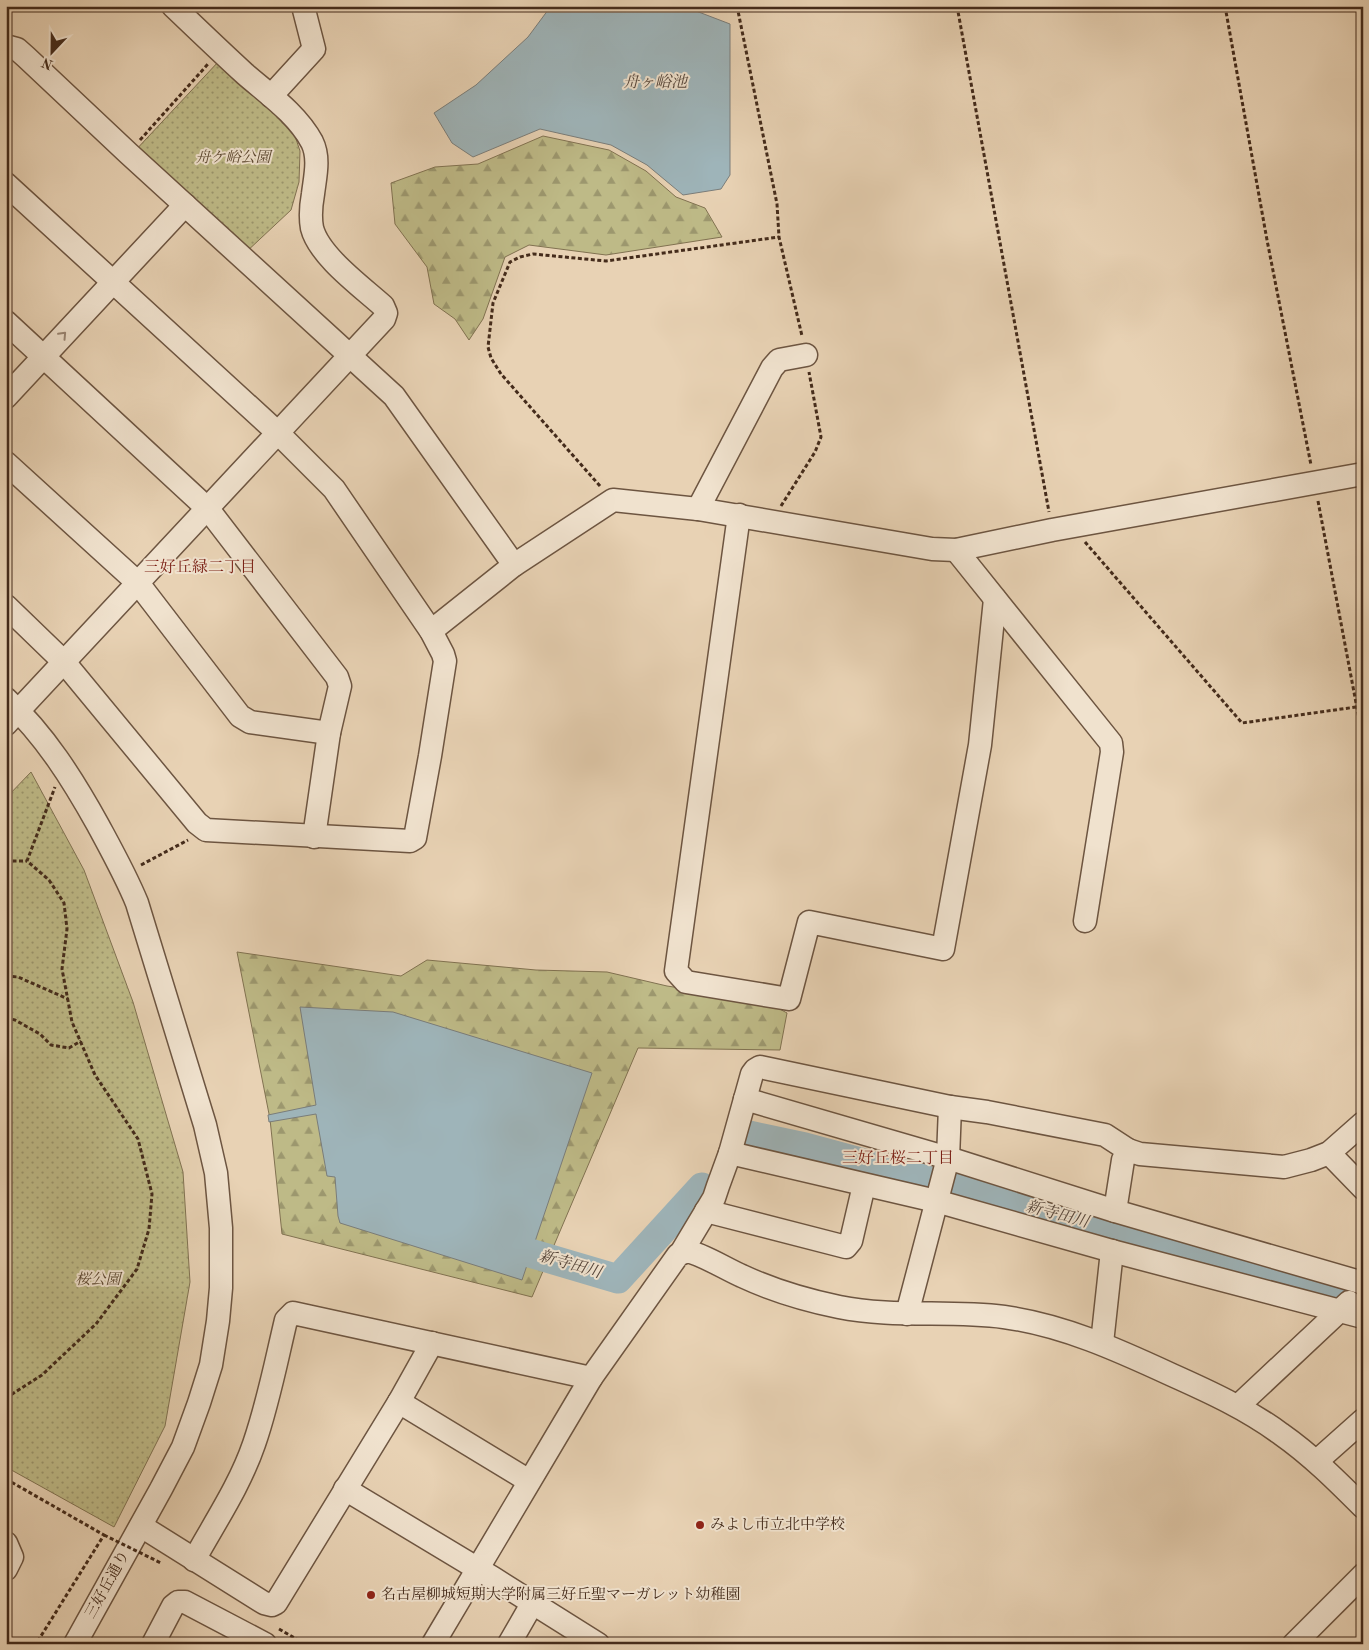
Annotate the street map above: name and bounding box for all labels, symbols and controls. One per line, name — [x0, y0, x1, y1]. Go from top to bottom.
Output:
north arrow — [28, 28, 78, 78]
text: N — [40, 55, 55, 72]
water label: 舟ヶ峪池 — [623, 73, 689, 91]
park label: 舟ケ峪公園 — [195, 149, 273, 166]
one-way arrow — [57, 332, 66, 341]
district label: 三好丘緑二丁目 — [144, 558, 256, 576]
district label: 三好丘桜二丁目 — [842, 1149, 954, 1167]
water label: 新寺田川 — [1024, 1197, 1092, 1232]
water label: 新寺田川 — [537, 1247, 605, 1282]
park label: 桜公園 — [75, 1271, 123, 1288]
place label: みよし市立北中学校 — [710, 1516, 845, 1533]
marker: みよし市立北中学校 — [694, 1519, 706, 1531]
street label: 三好丘通り — [82, 1548, 133, 1621]
place label: 名古屋柳城短期大学附属三好丘聖マーガレット幼稚園 — [381, 1586, 741, 1603]
marker: 名古屋柳城短期大学附属三好丘聖マーガレット幼稚園 — [365, 1589, 377, 1601]

